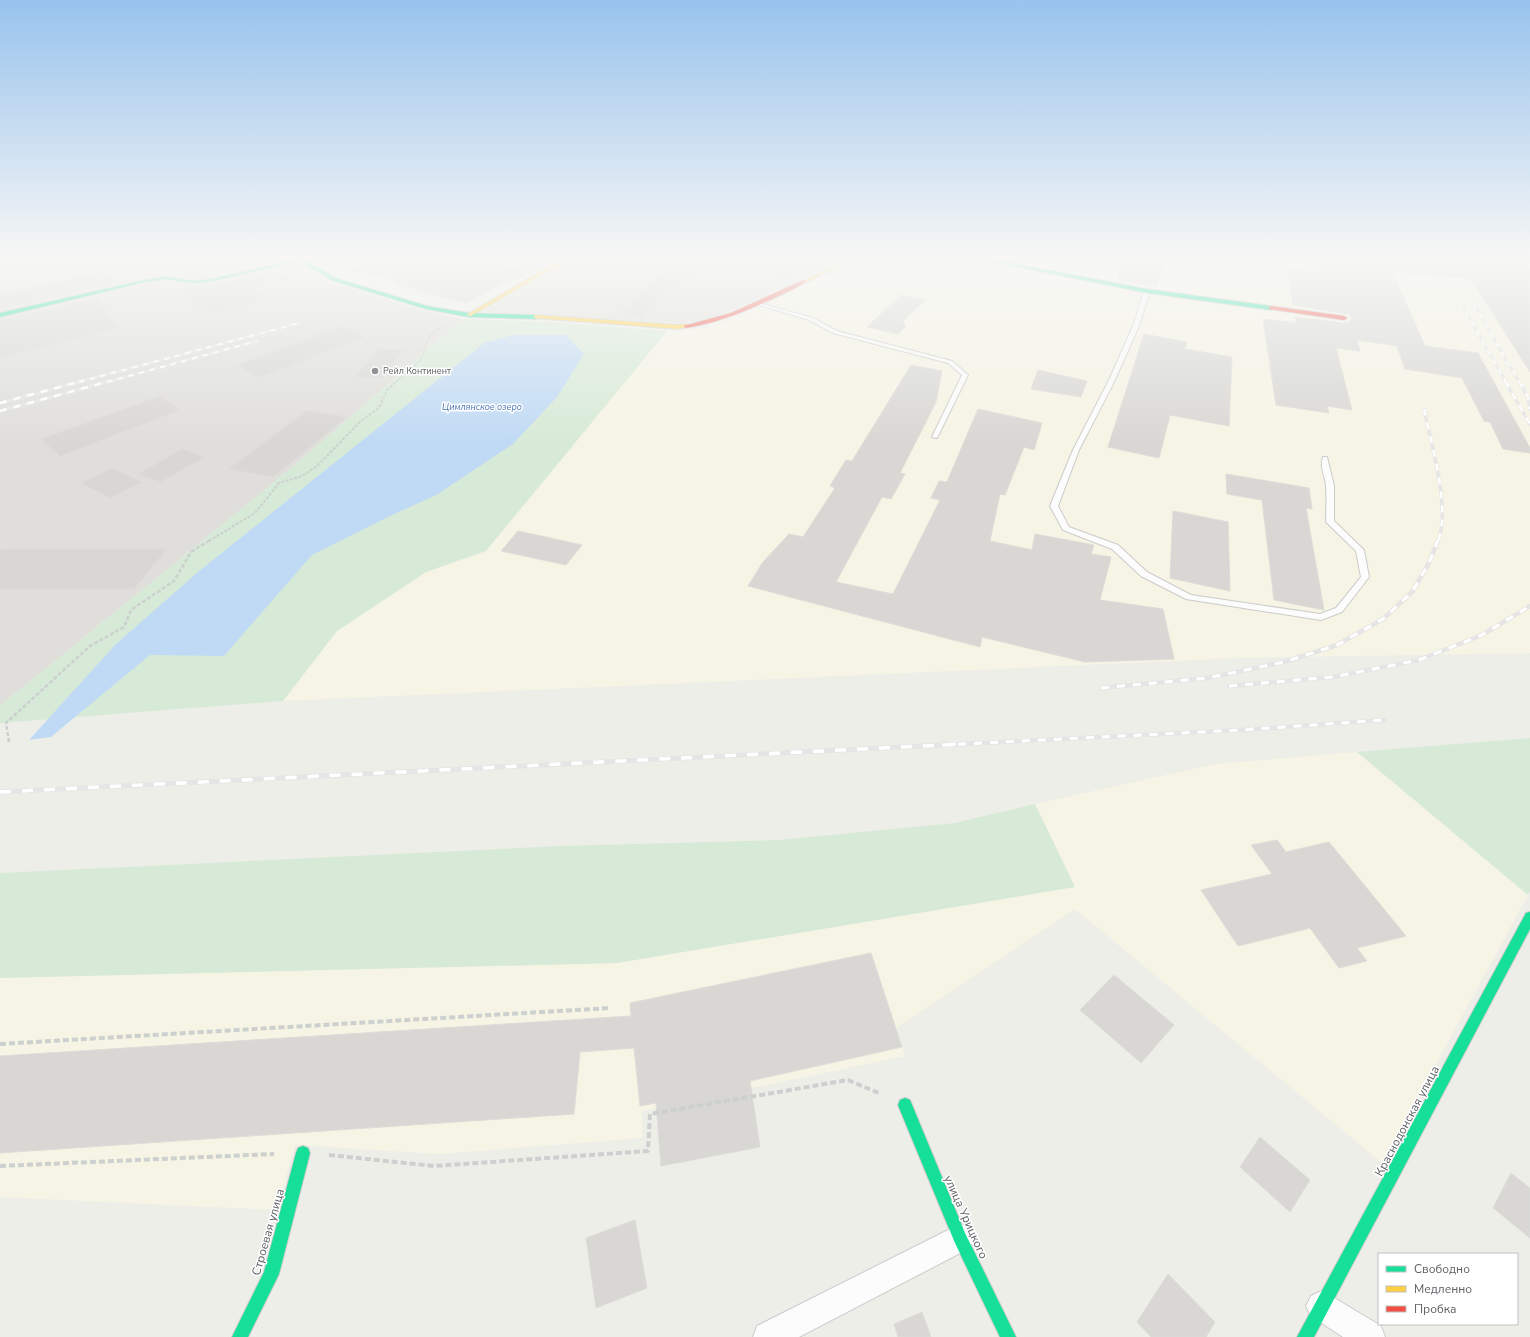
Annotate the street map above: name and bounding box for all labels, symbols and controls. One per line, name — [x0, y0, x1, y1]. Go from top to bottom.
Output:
place label: Рейл Континент — [383, 365, 451, 377]
marker: Рейл Континент — [370, 366, 380, 376]
water label: Цимлянское озеро — [442, 401, 522, 413]
street label: Краснодонская улица — [1371, 1063, 1443, 1179]
street label: улица Урицкого — [940, 1173, 992, 1262]
street label: Строевая улица — [248, 1187, 288, 1277]
legend — [1378, 1253, 1518, 1325]
text: Свободно — [1414, 1261, 1470, 1277]
text: Медленно — [1414, 1281, 1472, 1297]
text: Пробка — [1414, 1301, 1457, 1317]

